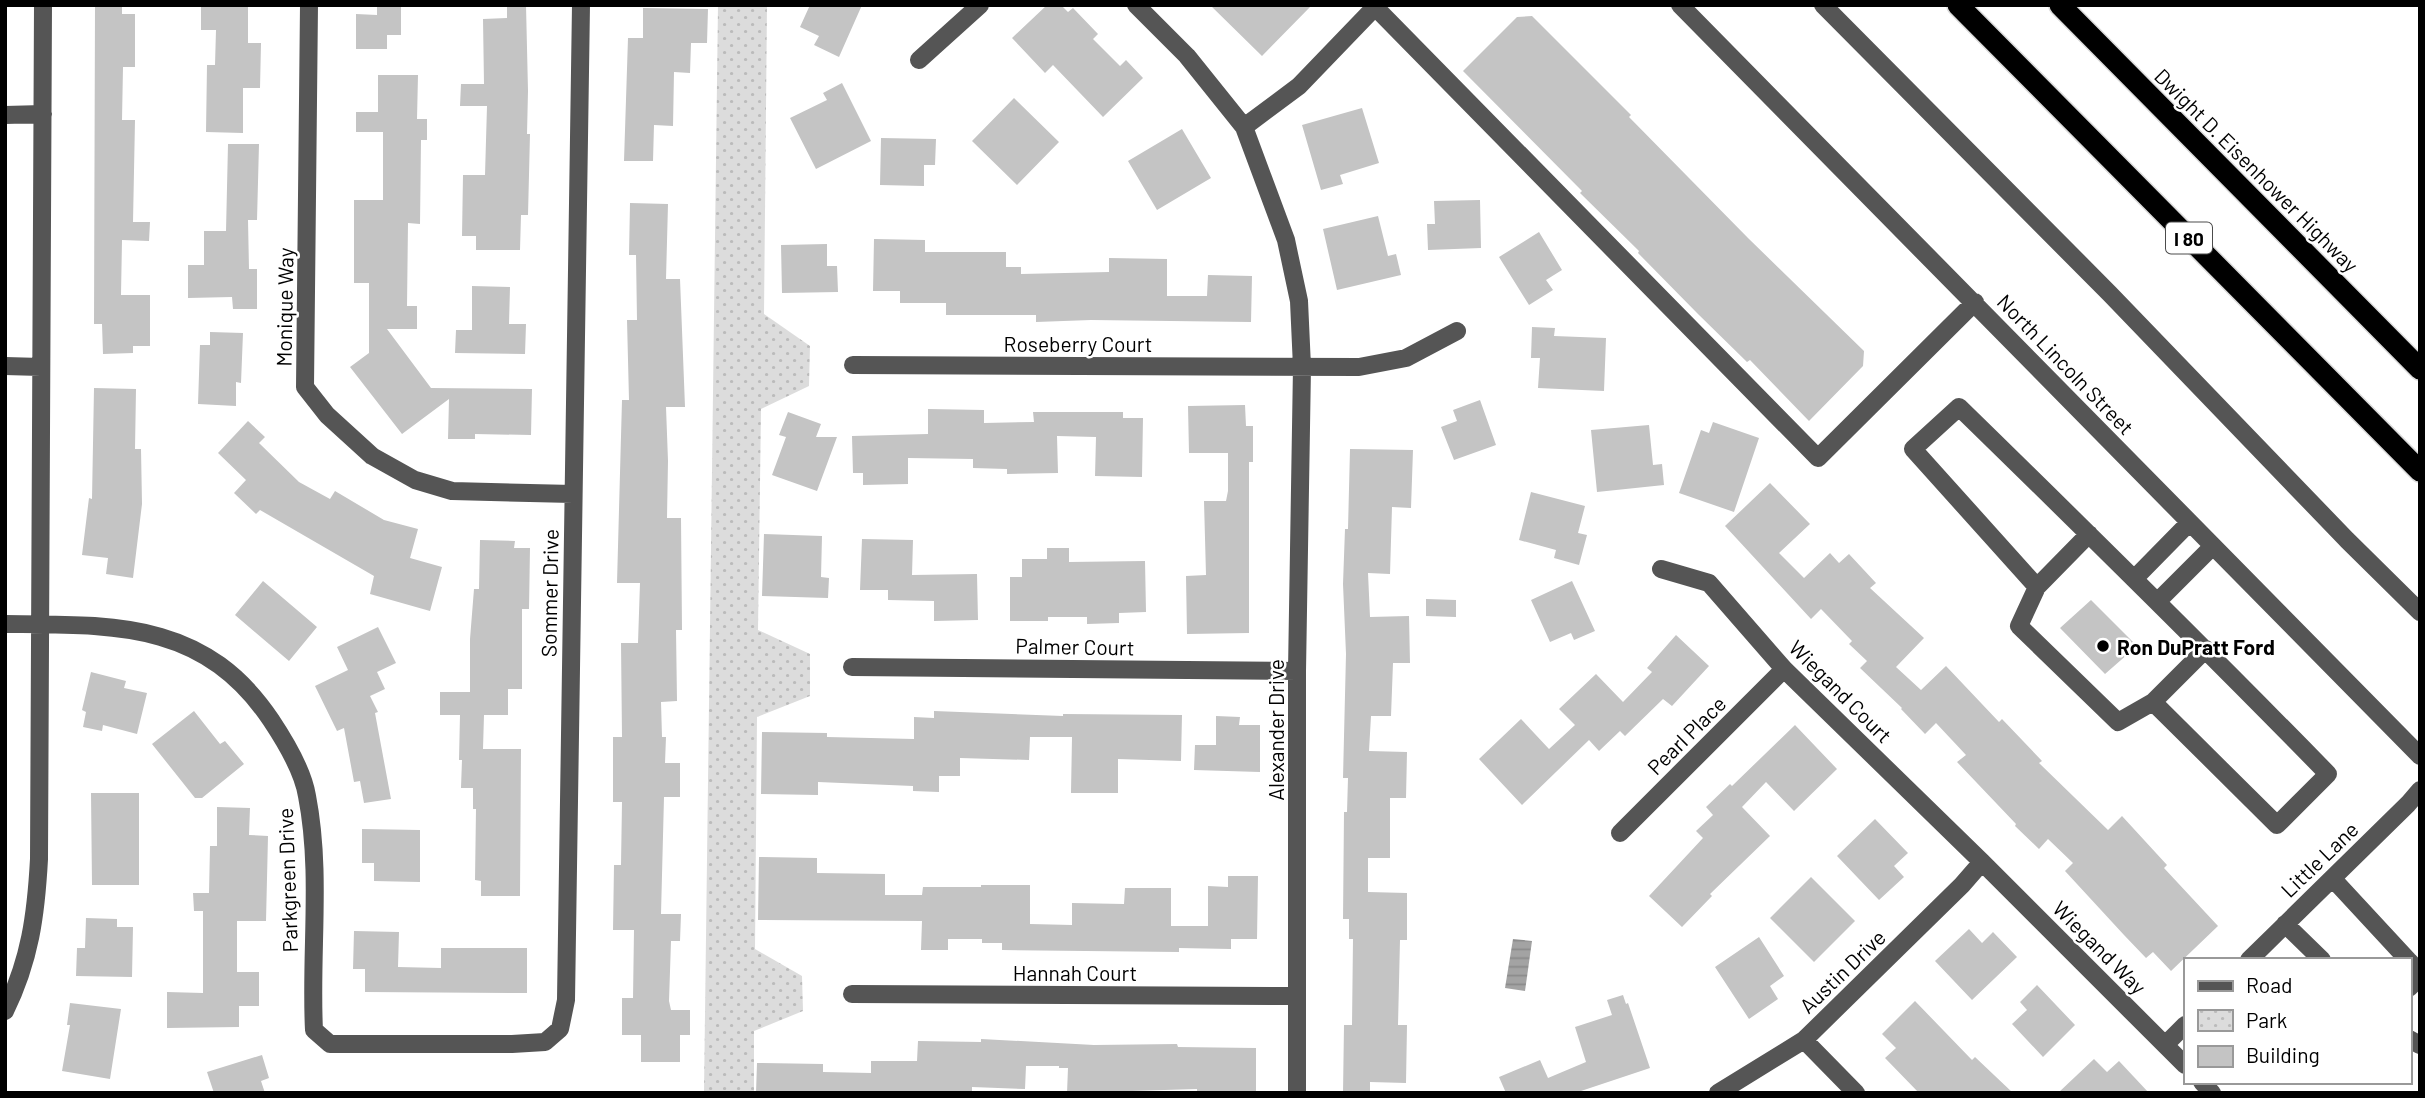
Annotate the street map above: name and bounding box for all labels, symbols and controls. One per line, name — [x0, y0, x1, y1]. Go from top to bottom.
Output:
street label: Dwight D. Eisenhower Highway — [2150, 63, 2364, 277]
road number: I 80 — [2166, 222, 2212, 254]
street label: Monique Way — [270, 247, 298, 367]
street label: North Lincoln Street — [1993, 289, 2139, 439]
street label: Roseberry Court — [1004, 331, 1152, 356]
street label: Sommer Drive — [535, 529, 563, 657]
street label: Palmer Court — [1015, 632, 1135, 660]
street label: Wiegand Court — [1784, 634, 1898, 748]
place label: Ron DuPratt Ford — [2117, 634, 2275, 659]
marker: Ron DuPratt Ford — [2095, 638, 2111, 654]
street label: Alexander Drive — [1263, 659, 1288, 801]
street label: Pearl Place — [1642, 691, 1730, 779]
street label: Parkgreen Drive — [272, 807, 302, 953]
street label: Little Lane — [2275, 816, 2363, 902]
street label: Wiegand Way — [2048, 895, 2152, 999]
street label: Austin Drive — [1794, 924, 1890, 1018]
legend — [2184, 958, 2411, 1084]
street label: Hannah Court — [1013, 960, 1137, 985]
text: Road — [2246, 972, 2292, 997]
text: Park — [2246, 1007, 2287, 1032]
text: Building — [2246, 1042, 2320, 1067]

